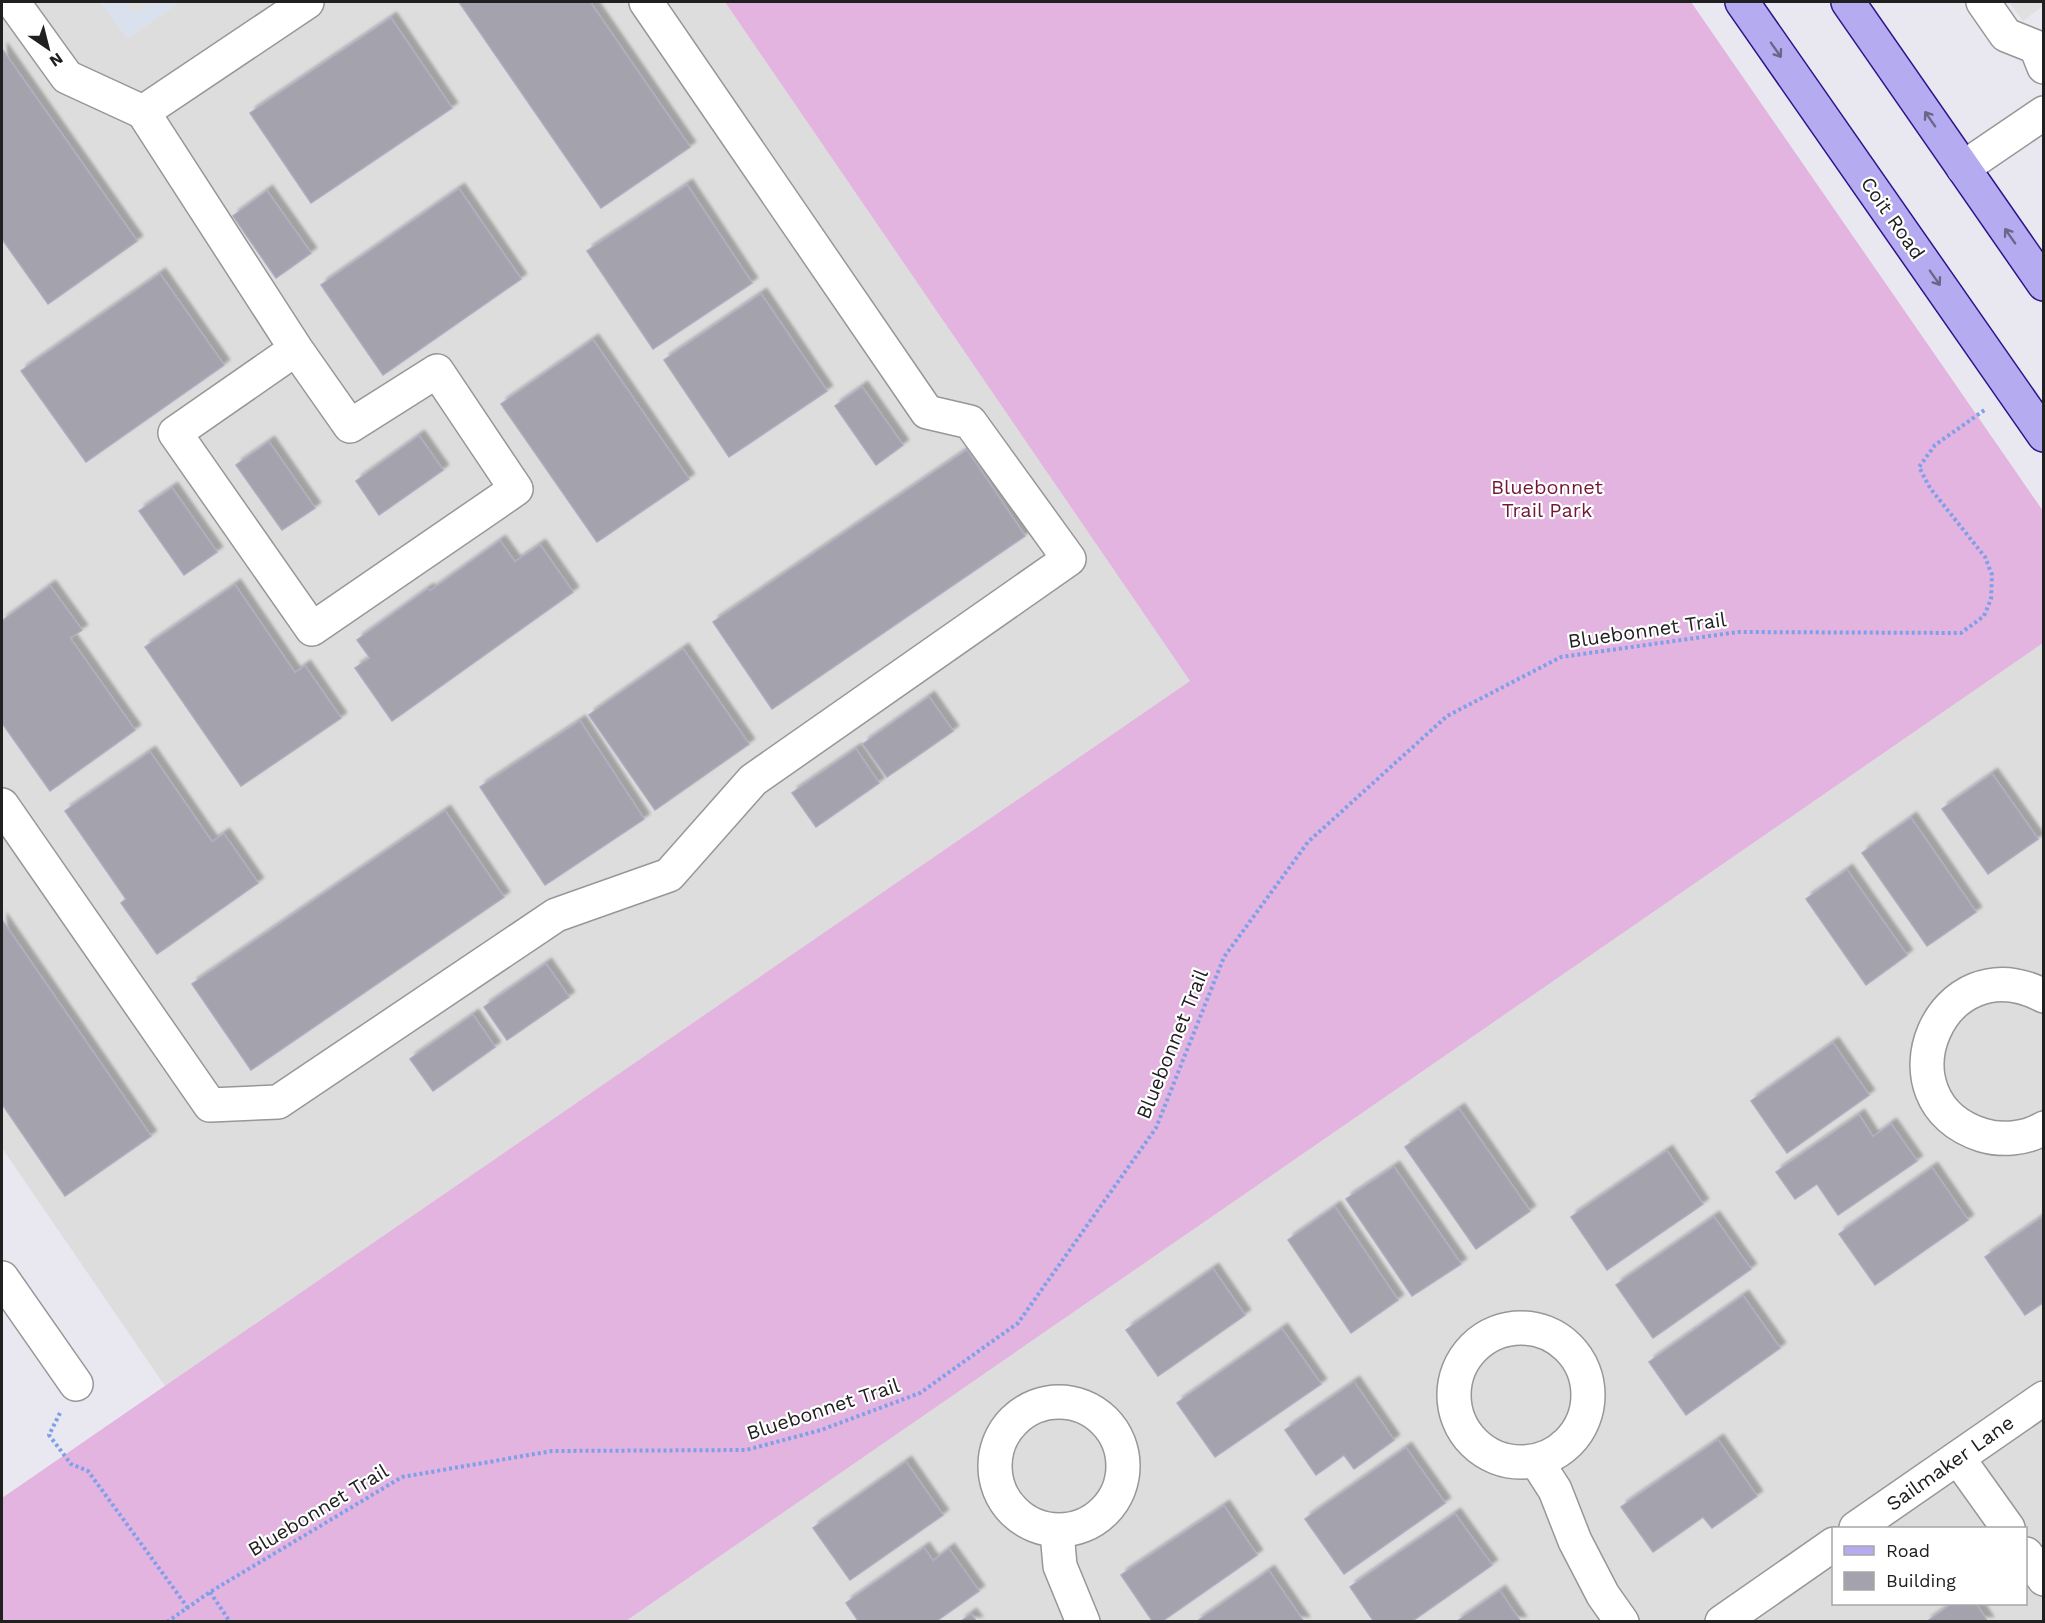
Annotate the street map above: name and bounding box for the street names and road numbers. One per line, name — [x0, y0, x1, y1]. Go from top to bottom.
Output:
street label: Coit Road — [1856, 172, 1930, 264]
street label: Bluebonnet Trail — [1566, 607, 1728, 653]
street label: Bluebonnet Trail — [1131, 966, 1213, 1122]
street label: Bluebonnet Trail — [743, 1373, 903, 1445]
street label: Sailmaker Lane — [1882, 1410, 2018, 1516]
street label: Bluebonnet Trail — [243, 1459, 393, 1561]

